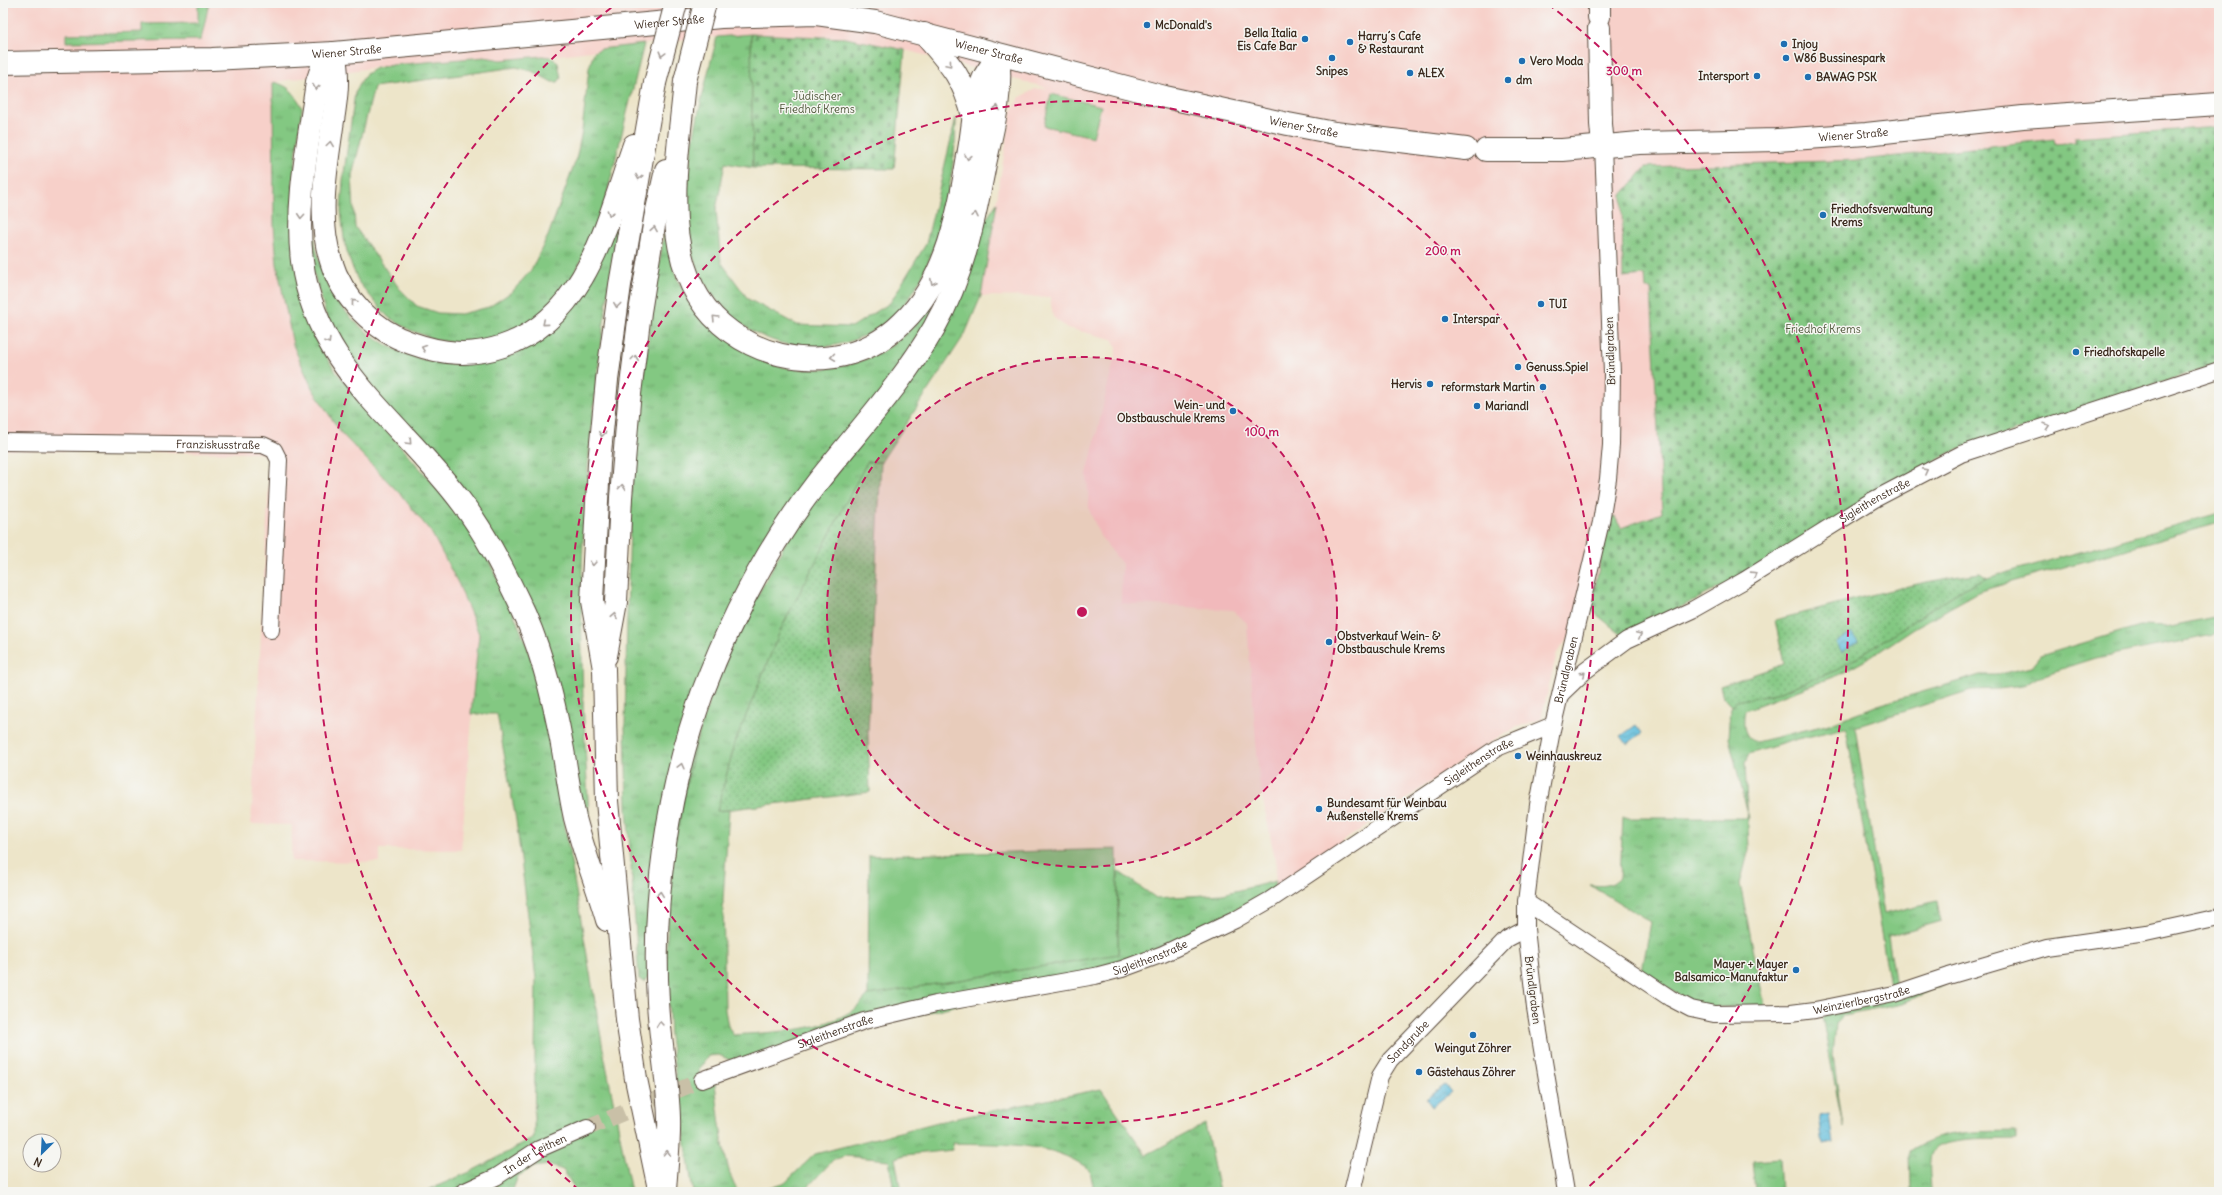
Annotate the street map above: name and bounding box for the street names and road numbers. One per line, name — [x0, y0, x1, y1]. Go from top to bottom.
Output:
street label: Wiener Straße — [634, 12, 705, 32]
street label: Wiener Straße — [953, 36, 1025, 67]
street label: Wiener Straße — [311, 42, 382, 61]
street label: Wiener Straße — [1268, 113, 1339, 140]
street label: Wiener Straße — [1818, 125, 1889, 144]
street label: Bründlgraben — [1602, 316, 1618, 386]
street label: Franziskusstraße — [176, 437, 260, 452]
street label: Sigleithenstraße — [1837, 475, 1912, 526]
street label: Bründlgraben — [1551, 635, 1581, 705]
street label: Sigleithenstraße — [1441, 735, 1516, 788]
street label: Sigleithenstraße — [1111, 936, 1190, 978]
street label: Bründlgraben — [1522, 955, 1544, 1025]
street label: Weinzierlbergstraße — [1812, 982, 1912, 1017]
street label: Sigleithenstraße — [796, 1012, 875, 1052]
street label: Sandgrube — [1384, 1017, 1432, 1066]
street label: In der Leithen — [501, 1131, 569, 1177]

